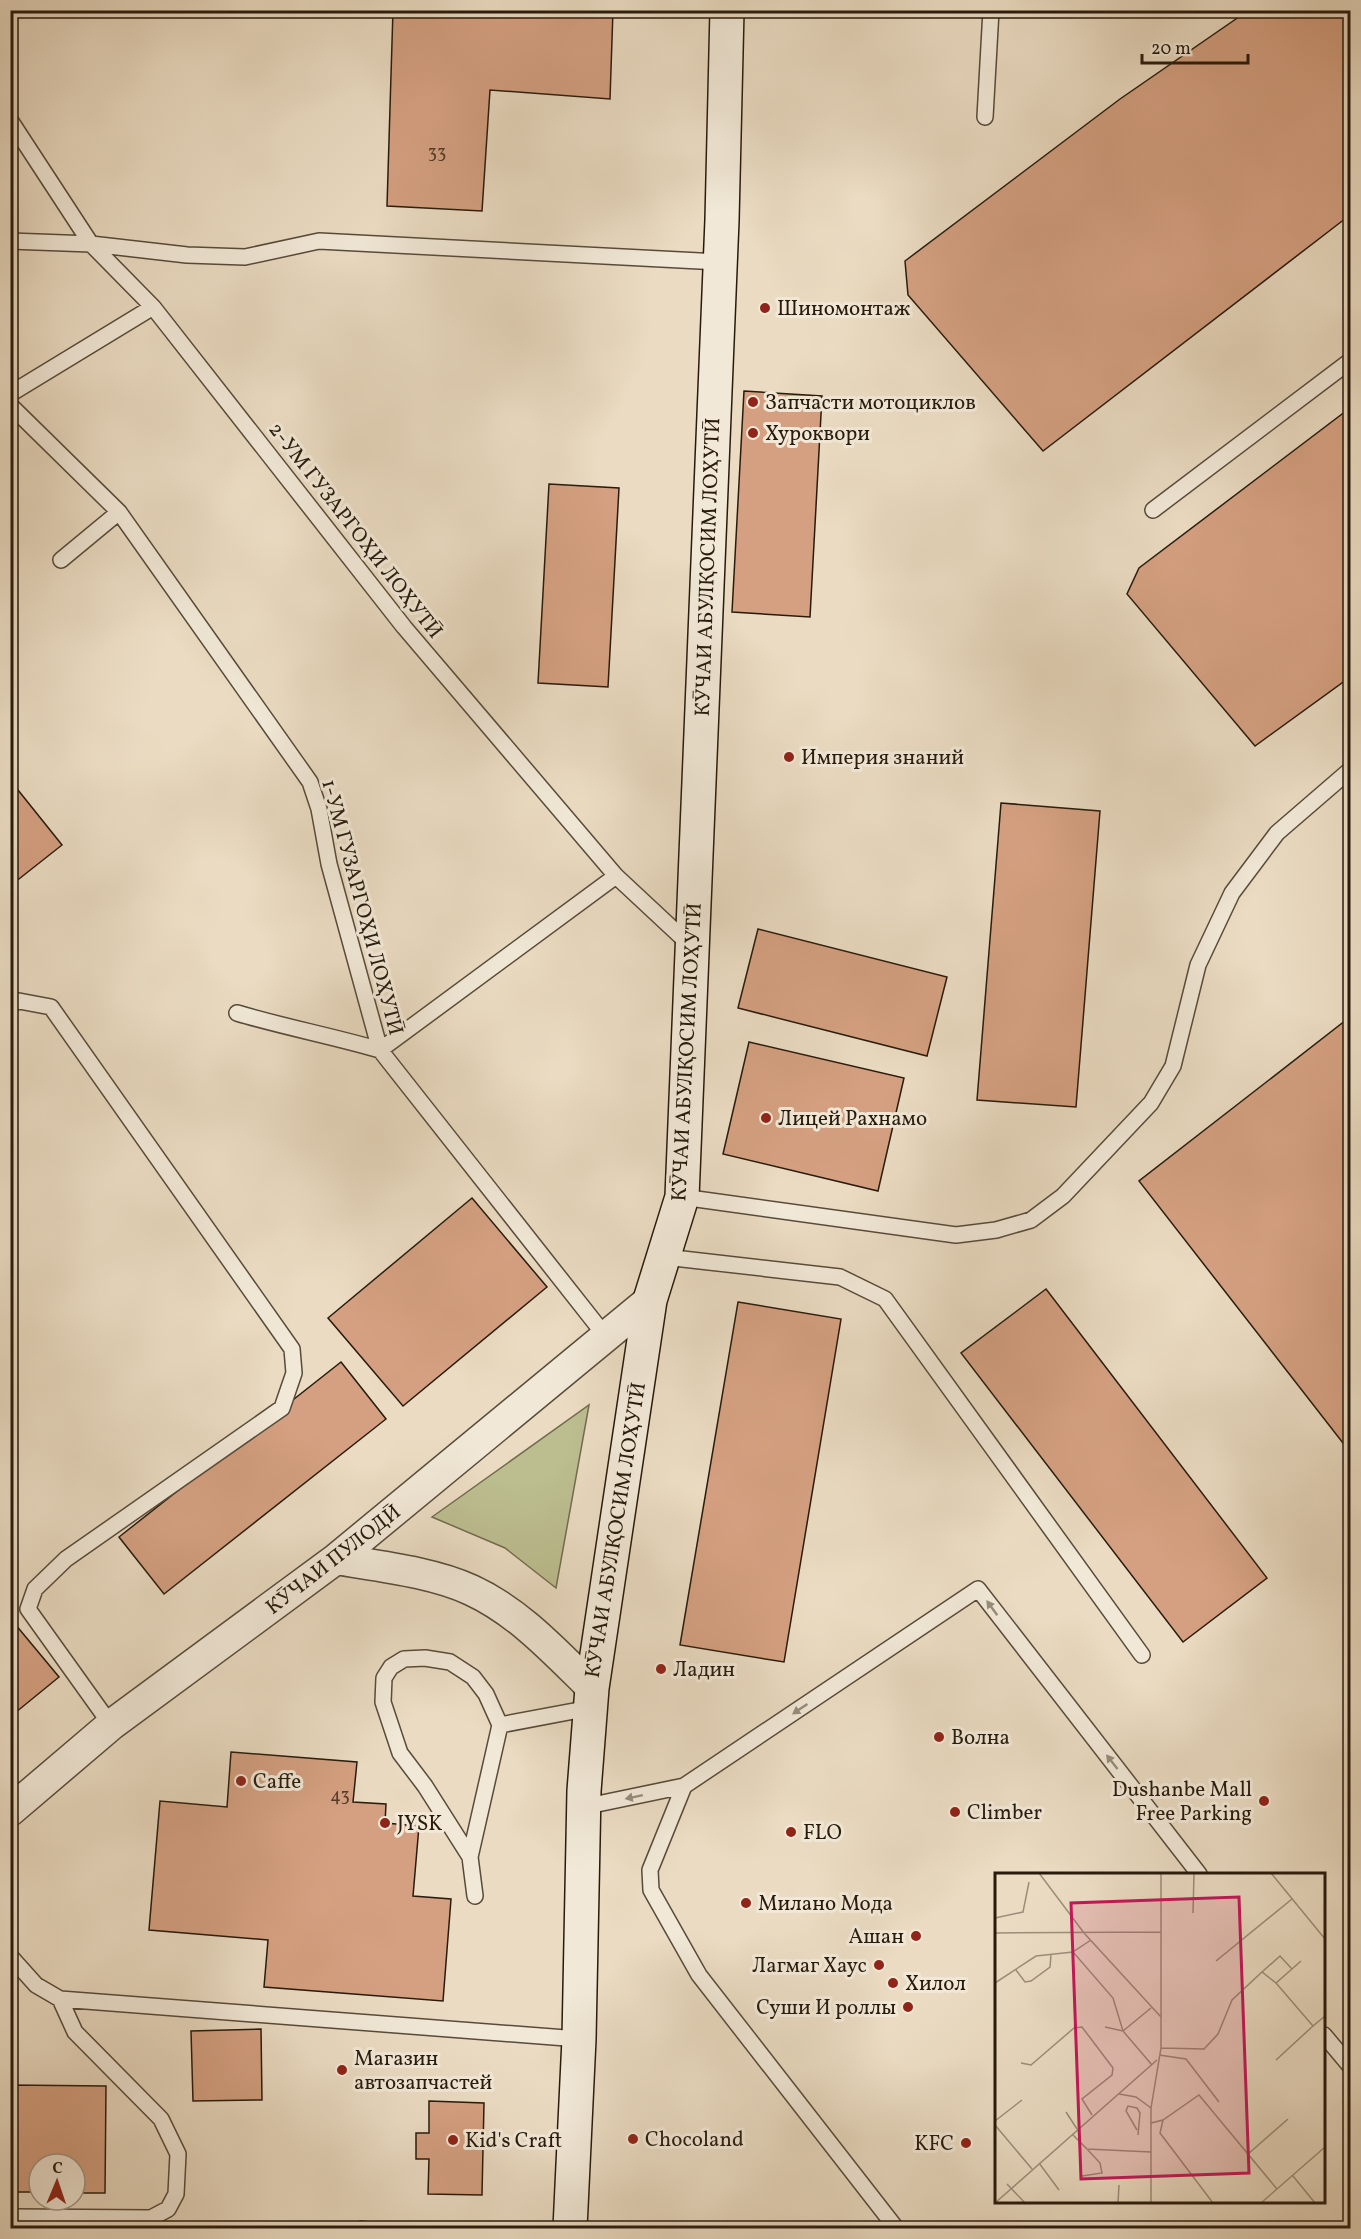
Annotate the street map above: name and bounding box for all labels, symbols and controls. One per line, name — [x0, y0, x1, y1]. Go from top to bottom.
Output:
scale bar — [1142, 27, 1248, 65]
text: 20 m — [1151, 37, 1191, 62]
house number: 33 — [428, 141, 446, 166]
place label: Шиномонтаж — [777, 295, 911, 324]
marker: Шиномонтаж — [758, 301, 772, 315]
place label: Запчасти мотоциклов — [765, 389, 976, 418]
marker: Запчасти мотоциклов — [746, 395, 760, 409]
street label: 2-УМ ГУЗАРГОҲИ ЛОҲУТӢ — [261, 417, 449, 645]
street label: КӮЧАИ АБУЛҚОСИМ ЛОҲУТӢ — [689, 417, 728, 717]
place label: Хуроквори — [765, 420, 870, 449]
marker: Хуроквори — [746, 426, 760, 440]
place label: Империя знаний — [801, 744, 964, 773]
marker: Империя знаний — [782, 750, 796, 764]
street label: 1-УМ ГУЗАРГОҲИ ЛОҲУТӢ — [313, 776, 410, 1039]
street label: КӮЧАИ АБУЛҚОСИМ ЛОҲУТӢ — [665, 902, 710, 1202]
place label: Лицей Рахнамо — [778, 1105, 927, 1134]
marker: Лицей Рахнамо — [759, 1111, 773, 1125]
street label: КӮЧАИ АБУЛҚОСИМ ЛОҲУТӢ — [579, 1380, 654, 1680]
street label: КӮЧАИ ПУЛОДӢ — [260, 1498, 408, 1622]
one-way arrow — [987, 1600, 999, 1615]
place label: Ладин — [673, 1656, 735, 1685]
marker: Ладин — [654, 1662, 668, 1676]
one-way arrow — [793, 1703, 809, 1715]
place label: Волна — [951, 1724, 1010, 1753]
marker: Волна — [932, 1730, 946, 1744]
one-way arrow — [1105, 1754, 1118, 1770]
place label: Caffe — [253, 1768, 301, 1797]
marker: Caffe — [234, 1774, 248, 1788]
place label: Dushanbe Mall Free Parking — [1112, 1776, 1252, 1829]
house number: 43 — [330, 1784, 350, 1809]
one-way arrow — [624, 1793, 643, 1802]
marker: Dushanbe Mall Free Parking — [1257, 1794, 1271, 1808]
place label: Climber — [967, 1799, 1042, 1828]
marker: Climber — [948, 1805, 962, 1819]
place label: JYSK — [397, 1810, 443, 1839]
marker: JYSK — [378, 1816, 392, 1830]
place label: FLO — [803, 1819, 842, 1848]
marker: FLO — [784, 1825, 798, 1839]
inset map — [995, 1873, 1325, 2203]
place label: Милано Мода — [758, 1890, 893, 1919]
marker: Милано Мода — [739, 1896, 753, 1910]
place label: Ашан — [849, 1923, 904, 1952]
marker: Ашан — [909, 1929, 923, 1943]
place label: Лагмаг Хаус — [752, 1952, 867, 1981]
marker: Лагмаг Хаус — [872, 1958, 886, 1972]
place label: Хилол — [905, 1970, 966, 1999]
marker: Хилол — [886, 1976, 900, 1990]
place label: Суши И роллы — [756, 1994, 896, 2023]
marker: Суши И роллы — [901, 2000, 915, 2014]
place label: Магазин автозапчастей — [354, 2045, 493, 2098]
marker: Магазин автозапчастей — [335, 2063, 349, 2077]
place label: Chocoland — [645, 2126, 744, 2155]
place label: Kid's Craft — [465, 2127, 562, 2156]
place label: KFC — [914, 2130, 954, 2159]
marker: Chocoland — [626, 2132, 640, 2146]
marker: Kid's Craft — [446, 2133, 460, 2147]
marker: KFC — [959, 2136, 973, 2150]
north arrow — [27, 2152, 87, 2212]
text: С — [52, 2158, 63, 2180]

